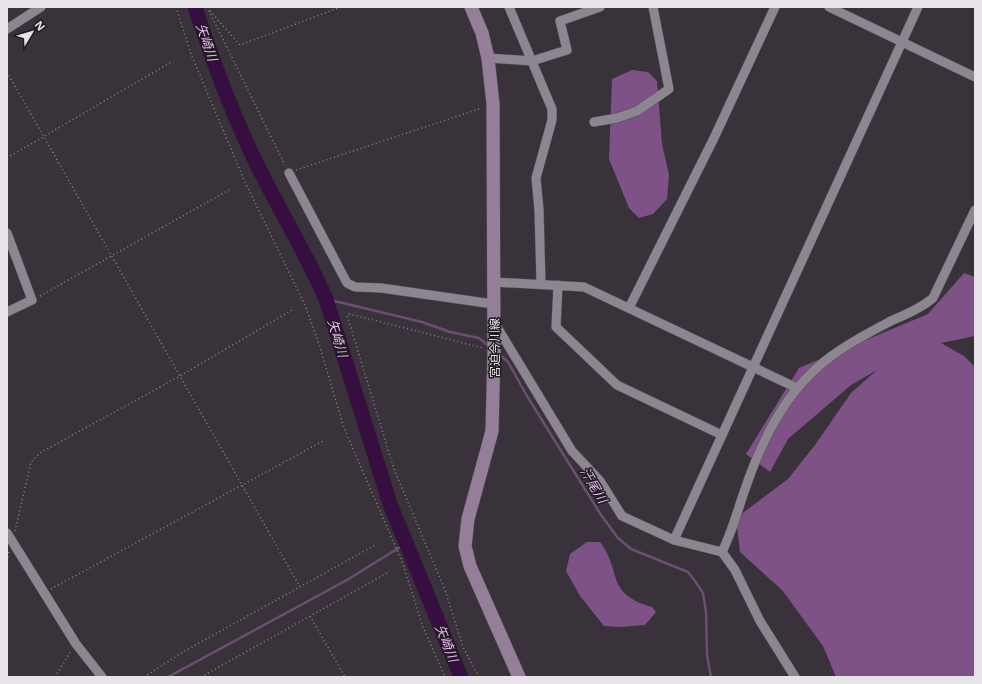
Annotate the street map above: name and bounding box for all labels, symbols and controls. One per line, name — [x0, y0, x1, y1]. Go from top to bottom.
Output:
north arrow — [12, 12, 52, 52]
text: N — [32, 17, 49, 34]
water label: 矢崎川 — [192, 21, 223, 65]
water label: 矢崎川 — [324, 317, 353, 361]
street label: 宮迫今川線 — [486, 318, 503, 378]
water label: 汗尾川 — [576, 464, 613, 508]
water label: 矢崎川 — [431, 622, 463, 666]

